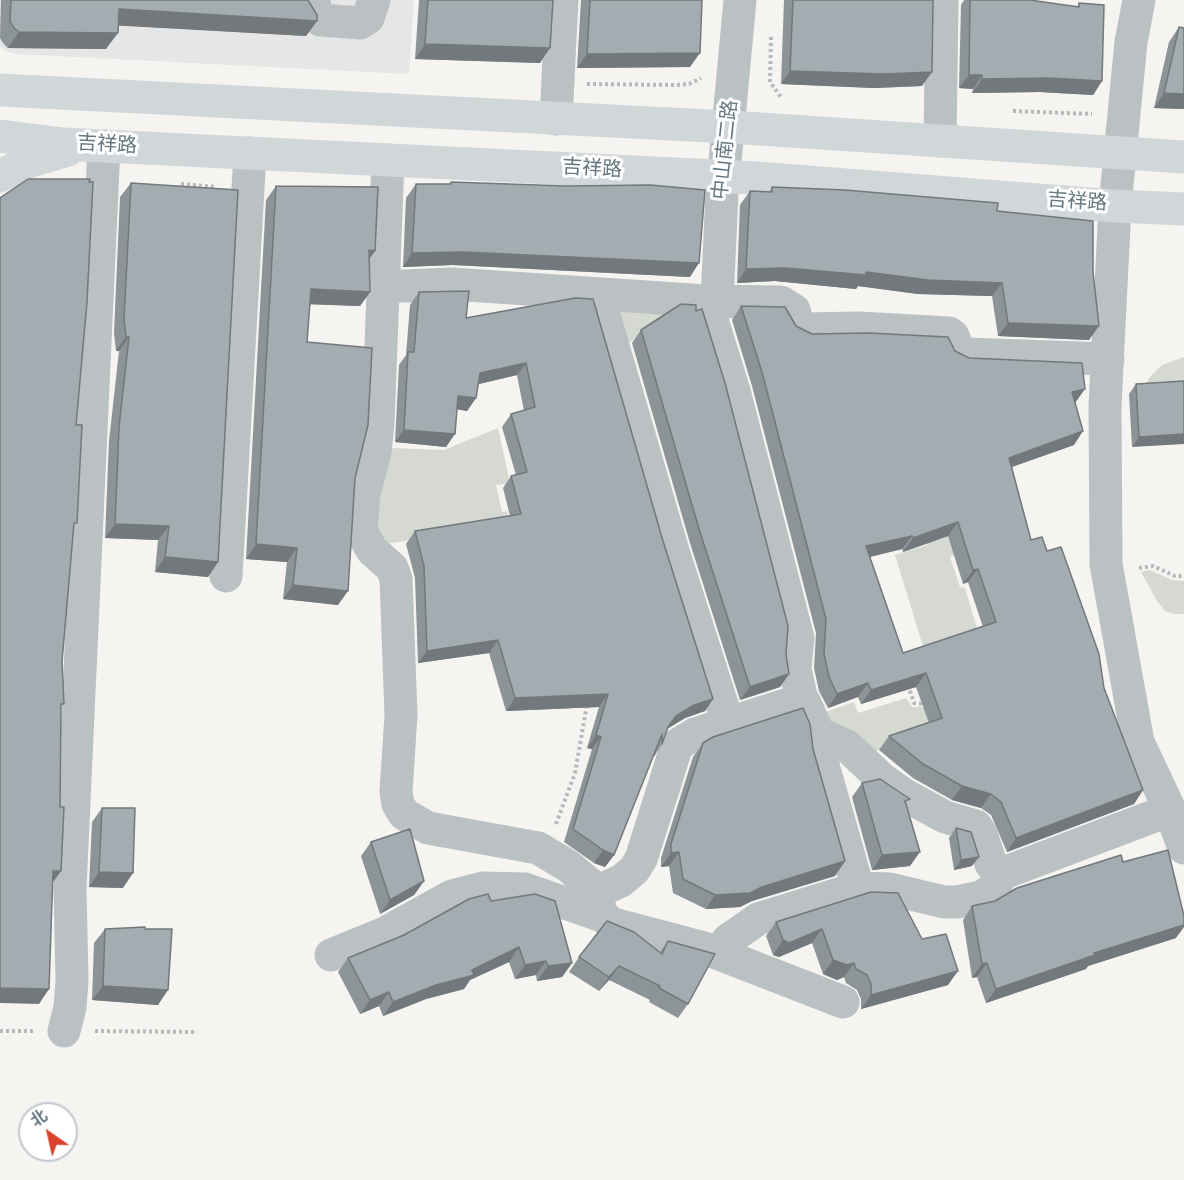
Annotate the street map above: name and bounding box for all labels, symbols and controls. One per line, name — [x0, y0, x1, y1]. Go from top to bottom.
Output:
street label: 中山南二路 — [710, 99, 744, 201]
street label: 吉祥路 — [76, 132, 138, 160]
street label: 吉祥路 — [561, 156, 623, 184]
street label: 吉祥路 — [1046, 189, 1108, 217]
north arrow — [18, 1102, 78, 1162]
text: 北 — [26, 1105, 52, 1132]

